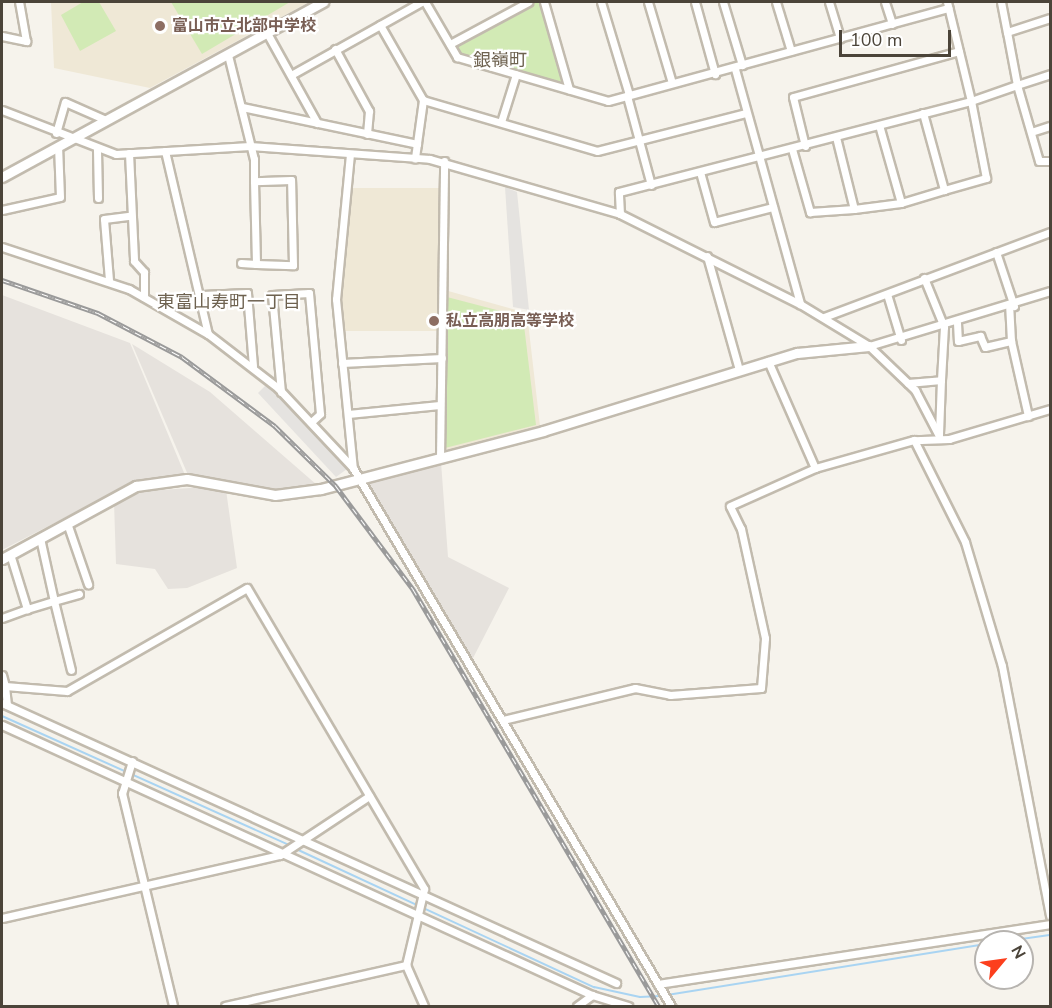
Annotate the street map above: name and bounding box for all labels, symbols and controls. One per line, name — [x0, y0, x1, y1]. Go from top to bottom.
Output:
place label: 富山市立北部中学校 — [172, 16, 316, 36]
scale bar — [842, 18, 954, 56]
marker: 富山市立北部中学校 — [153, 19, 167, 33]
text: 100 m — [850, 28, 902, 52]
district label: 銀嶺町 — [473, 49, 527, 71]
district label: 東富山寿町一丁目 — [157, 291, 301, 313]
place label: 私立高朋高等学校 — [446, 311, 574, 331]
marker: 私立高朋高等学校 — [427, 314, 441, 328]
north arrow — [974, 930, 1034, 990]
text: N — [1005, 942, 1031, 963]

